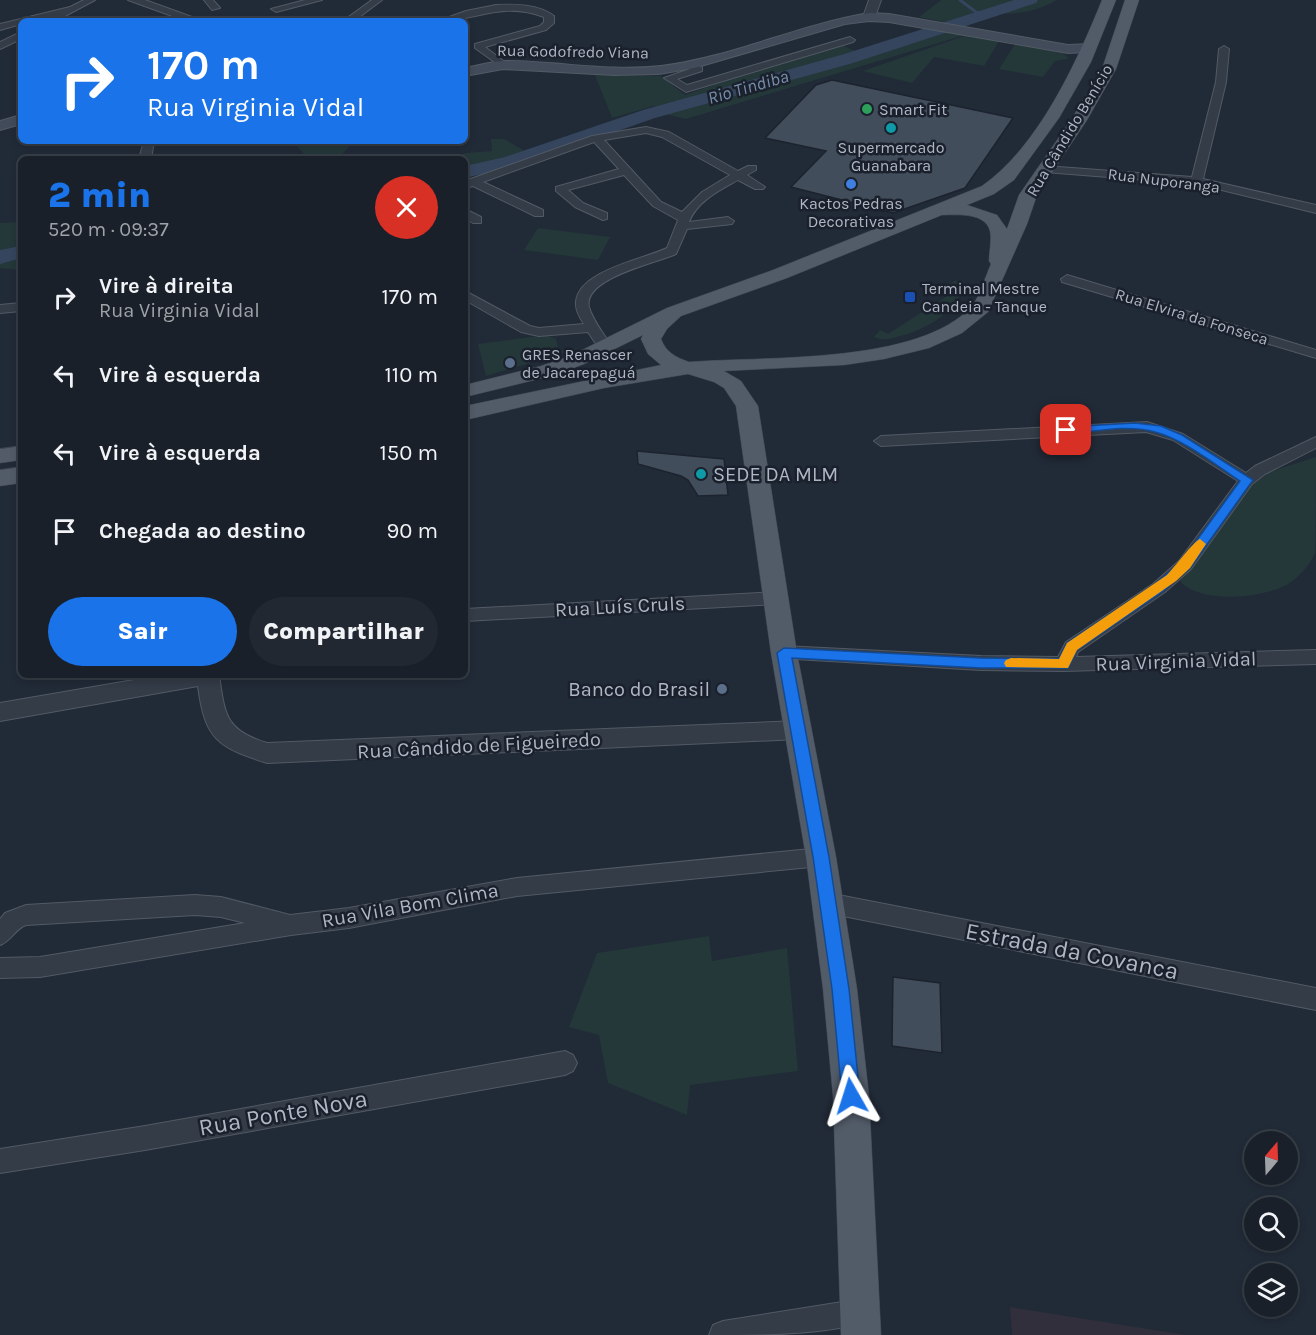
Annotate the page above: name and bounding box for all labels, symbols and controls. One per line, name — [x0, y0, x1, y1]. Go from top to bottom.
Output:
text: 170 m — [147, 40, 260, 90]
street label: Rua Godofredo Viana — [497, 41, 649, 62]
icon: right — [48, 42, 126, 120]
street label: Rua Cândido Benício — [1022, 61, 1116, 200]
water label: Rio Tindiba — [705, 65, 791, 109]
text: Rua Virginia Vidal — [147, 91, 364, 123]
place label: Smart Fit — [879, 100, 947, 119]
marker: Smart Fit — [860, 102, 874, 116]
marker: Supermercado Guanabara — [884, 121, 898, 135]
place label: Supermercado Guanabara — [838, 138, 944, 175]
street label: Rua Nuporanga — [1107, 164, 1221, 197]
text: 2 min — [48, 174, 151, 216]
button: close — [375, 176, 438, 239]
marker: Kactos Pedras Decorativas — [844, 177, 858, 191]
place label: Kactos Pedras Decorativas — [799, 194, 903, 231]
text: 520 m · 09:37 — [48, 218, 169, 241]
text: Vire à direita — [99, 273, 234, 299]
place label: Terminal Mestre Candeia - Tanque — [922, 279, 1047, 316]
icon: right — [48, 281, 81, 314]
text: 170 m — [382, 284, 438, 310]
street label: Rua Elvira da Fonseca — [1113, 284, 1271, 349]
marker: Terminal Mestre Candeia - Tanque — [903, 290, 917, 304]
text: Rua Virginia Vidal — [99, 299, 260, 322]
place label: GRES Renascer de Jacarepaguá — [522, 345, 636, 382]
marker: GRES Renascer de Jacarepaguá — [503, 356, 517, 370]
icon: left — [48, 359, 81, 392]
text: Vire à esquerda — [99, 362, 261, 388]
text: 110 m — [385, 362, 438, 388]
pin — [1040, 404, 1091, 455]
icon: arrive — [1049, 413, 1082, 446]
icon: left — [48, 437, 81, 470]
text: Vire à esquerda — [99, 440, 261, 466]
text: 150 m — [379, 440, 438, 466]
place label: SEDE DA MLM — [713, 463, 838, 486]
marker: SEDE DA MLM — [694, 467, 708, 481]
icon: arrive — [48, 515, 81, 548]
text: Chegada ao destino — [99, 518, 306, 544]
text: 90 m — [386, 518, 438, 544]
street label: Rua Luís Cruls — [554, 592, 686, 621]
button: Sair — [48, 597, 237, 666]
button: Compartilhar — [249, 597, 438, 666]
street label: Rua Virginia Vidal — [1095, 647, 1257, 676]
place label: Banco do Brasil — [568, 678, 710, 701]
marker: Banco do Brasil — [715, 682, 729, 696]
street label: Rua Cândido de Figueiredo — [357, 728, 601, 763]
street label: Rua Vila Bom Clima — [320, 879, 500, 932]
street label: Estrada da Covanca — [963, 917, 1181, 985]
position arrow — [819, 1064, 883, 1128]
street label: Rua Ponte Nova — [196, 1084, 370, 1142]
north arrow — [1244, 1131, 1298, 1185]
map controls — [1244, 1131, 1298, 1317]
button: search — [1244, 1197, 1298, 1251]
button: layers — [1244, 1263, 1298, 1317]

